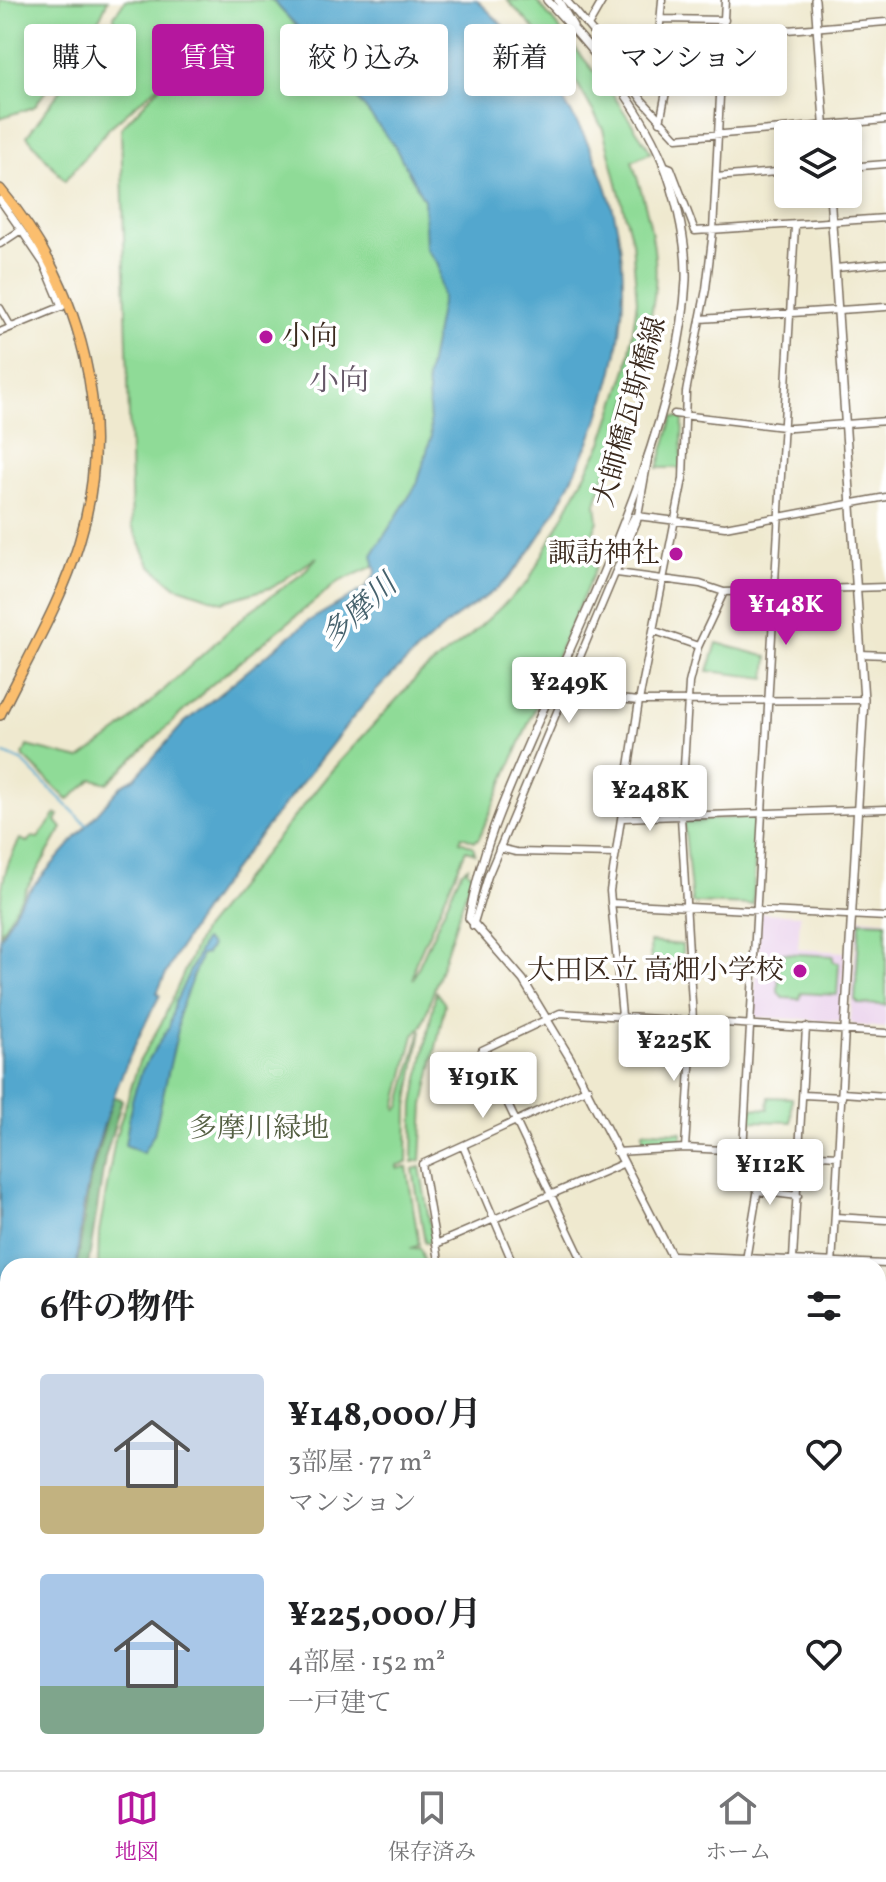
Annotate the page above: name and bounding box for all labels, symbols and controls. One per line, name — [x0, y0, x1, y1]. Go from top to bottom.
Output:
chip: 購入 — [24, 24, 136, 96]
chip: 賃貸 — [152, 24, 264, 96]
chip: 絞り込み — [280, 24, 448, 96]
chip: 新着 — [464, 24, 576, 96]
chip: マンション — [592, 24, 787, 96]
map controls — [774, 120, 862, 208]
button: layers — [774, 120, 862, 208]
street label: 大師橋瓦斯橋線 — [585, 312, 677, 512]
place label: 小向 — [282, 318, 338, 357]
marker: 小向 — [257, 328, 275, 346]
district label: 小向 — [309, 361, 369, 403]
place label: 諏訪神社 — [548, 535, 660, 574]
marker: 諏訪神社 — [667, 545, 685, 563]
water label: 多摩川 — [313, 564, 409, 658]
pin: ¥148K — [730, 579, 842, 647]
text: ¥148K — [748, 587, 824, 623]
pin: ¥249K — [513, 657, 625, 725]
text: ¥249K — [530, 665, 608, 701]
pin: ¥248K — [594, 765, 706, 833]
text: ¥248K — [611, 773, 689, 809]
place label: 大田区立 高畑小学校 — [526, 952, 784, 991]
marker: 大田区立 高畑小学校 — [791, 962, 809, 980]
pin: ¥225K — [618, 1015, 730, 1083]
text: ¥225K — [637, 1023, 711, 1059]
pin: ¥191K — [427, 1052, 539, 1120]
text: ¥191K — [448, 1060, 518, 1096]
park label: 多摩川緑地 — [189, 1110, 329, 1149]
pin: ¥112K — [714, 1139, 826, 1207]
text: ¥112K — [735, 1147, 805, 1183]
icon: filters — [802, 1284, 846, 1328]
text: 6件の物件 — [40, 1286, 195, 1333]
text: ¥148,000/月 — [288, 1393, 482, 1440]
icon: home — [104, 1406, 200, 1502]
icon: heart — [802, 1432, 846, 1476]
text: 3部屋 · 77 m² — [288, 1445, 432, 1481]
text: マンション — [288, 1486, 417, 1522]
text: ¥225,000/月 — [288, 1593, 482, 1640]
icon: home — [104, 1606, 200, 1702]
icon: heart — [802, 1632, 846, 1676]
text: 4部屋 · 152 m² — [288, 1645, 445, 1681]
text: 一戸建て — [288, 1686, 392, 1722]
tab: 地図 — [115, 1786, 159, 1869]
tab: 保存済み — [388, 1786, 476, 1869]
tab: ホーム — [705, 1786, 771, 1869]

